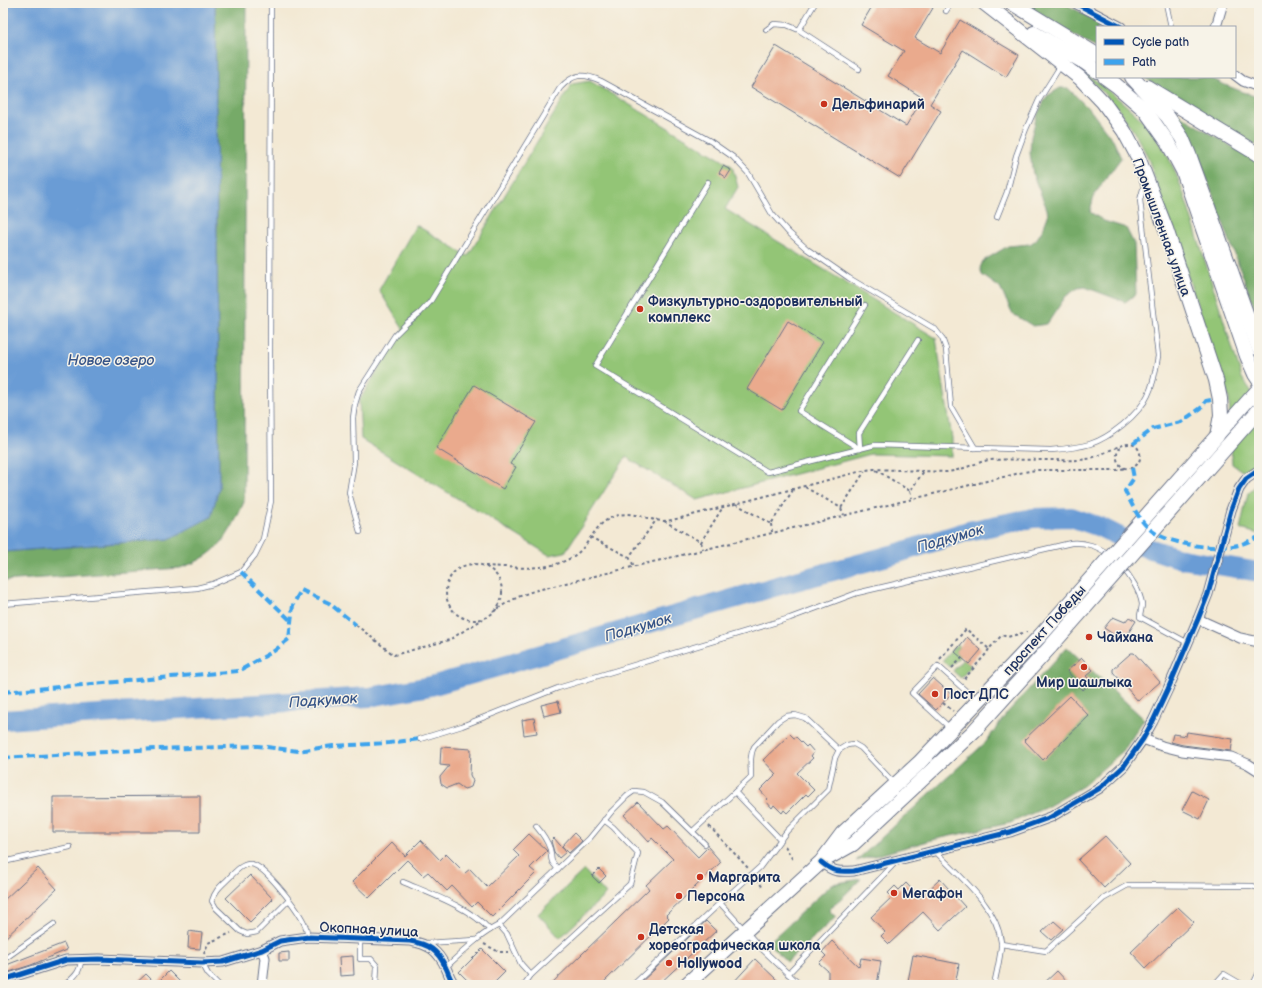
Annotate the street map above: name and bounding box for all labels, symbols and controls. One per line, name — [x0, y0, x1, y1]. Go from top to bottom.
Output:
legend — [1096, 26, 1236, 78]
text: Cycle path — [1132, 35, 1189, 50]
text: Path — [1132, 55, 1157, 70]
place label: Дельфинарий — [832, 96, 925, 113]
marker: Дельфинарий — [819, 99, 829, 109]
street label: Промышленная улица — [1129, 156, 1195, 299]
place label: Физкультурно-оздоровительный комплекс — [648, 293, 863, 326]
marker: Физкультурно-оздоровительный комплекс — [635, 304, 645, 314]
water label: Новое озеро — [68, 351, 155, 370]
water label: Подкумок — [914, 520, 987, 557]
street label: проспект Победы — [999, 582, 1089, 679]
water label: Подкумок — [602, 609, 675, 646]
place label: Чайхана — [1097, 629, 1154, 646]
marker: Чайхана — [1084, 632, 1094, 642]
marker: Мир шашлыка — [1079, 662, 1089, 672]
place label: Мир шашлыка — [1036, 674, 1133, 691]
place label: Пост ДПС — [943, 686, 1009, 703]
water label: Подкумок — [288, 689, 359, 712]
marker: Пост ДПС — [930, 689, 940, 699]
place label: Маргарита — [708, 869, 781, 886]
marker: Маргарита — [695, 872, 705, 882]
place label: Мегафон — [902, 885, 963, 902]
place label: Персона — [687, 888, 745, 905]
marker: Мегафон — [889, 888, 899, 898]
marker: Персона — [674, 891, 684, 901]
street label: Окопная улица — [319, 918, 420, 941]
place label: Детская хореографическая школа — [649, 921, 821, 954]
marker: Детская хореографическая школа — [636, 932, 646, 942]
place label: Hollywood — [677, 955, 742, 972]
marker: Hollywood — [664, 958, 674, 968]

